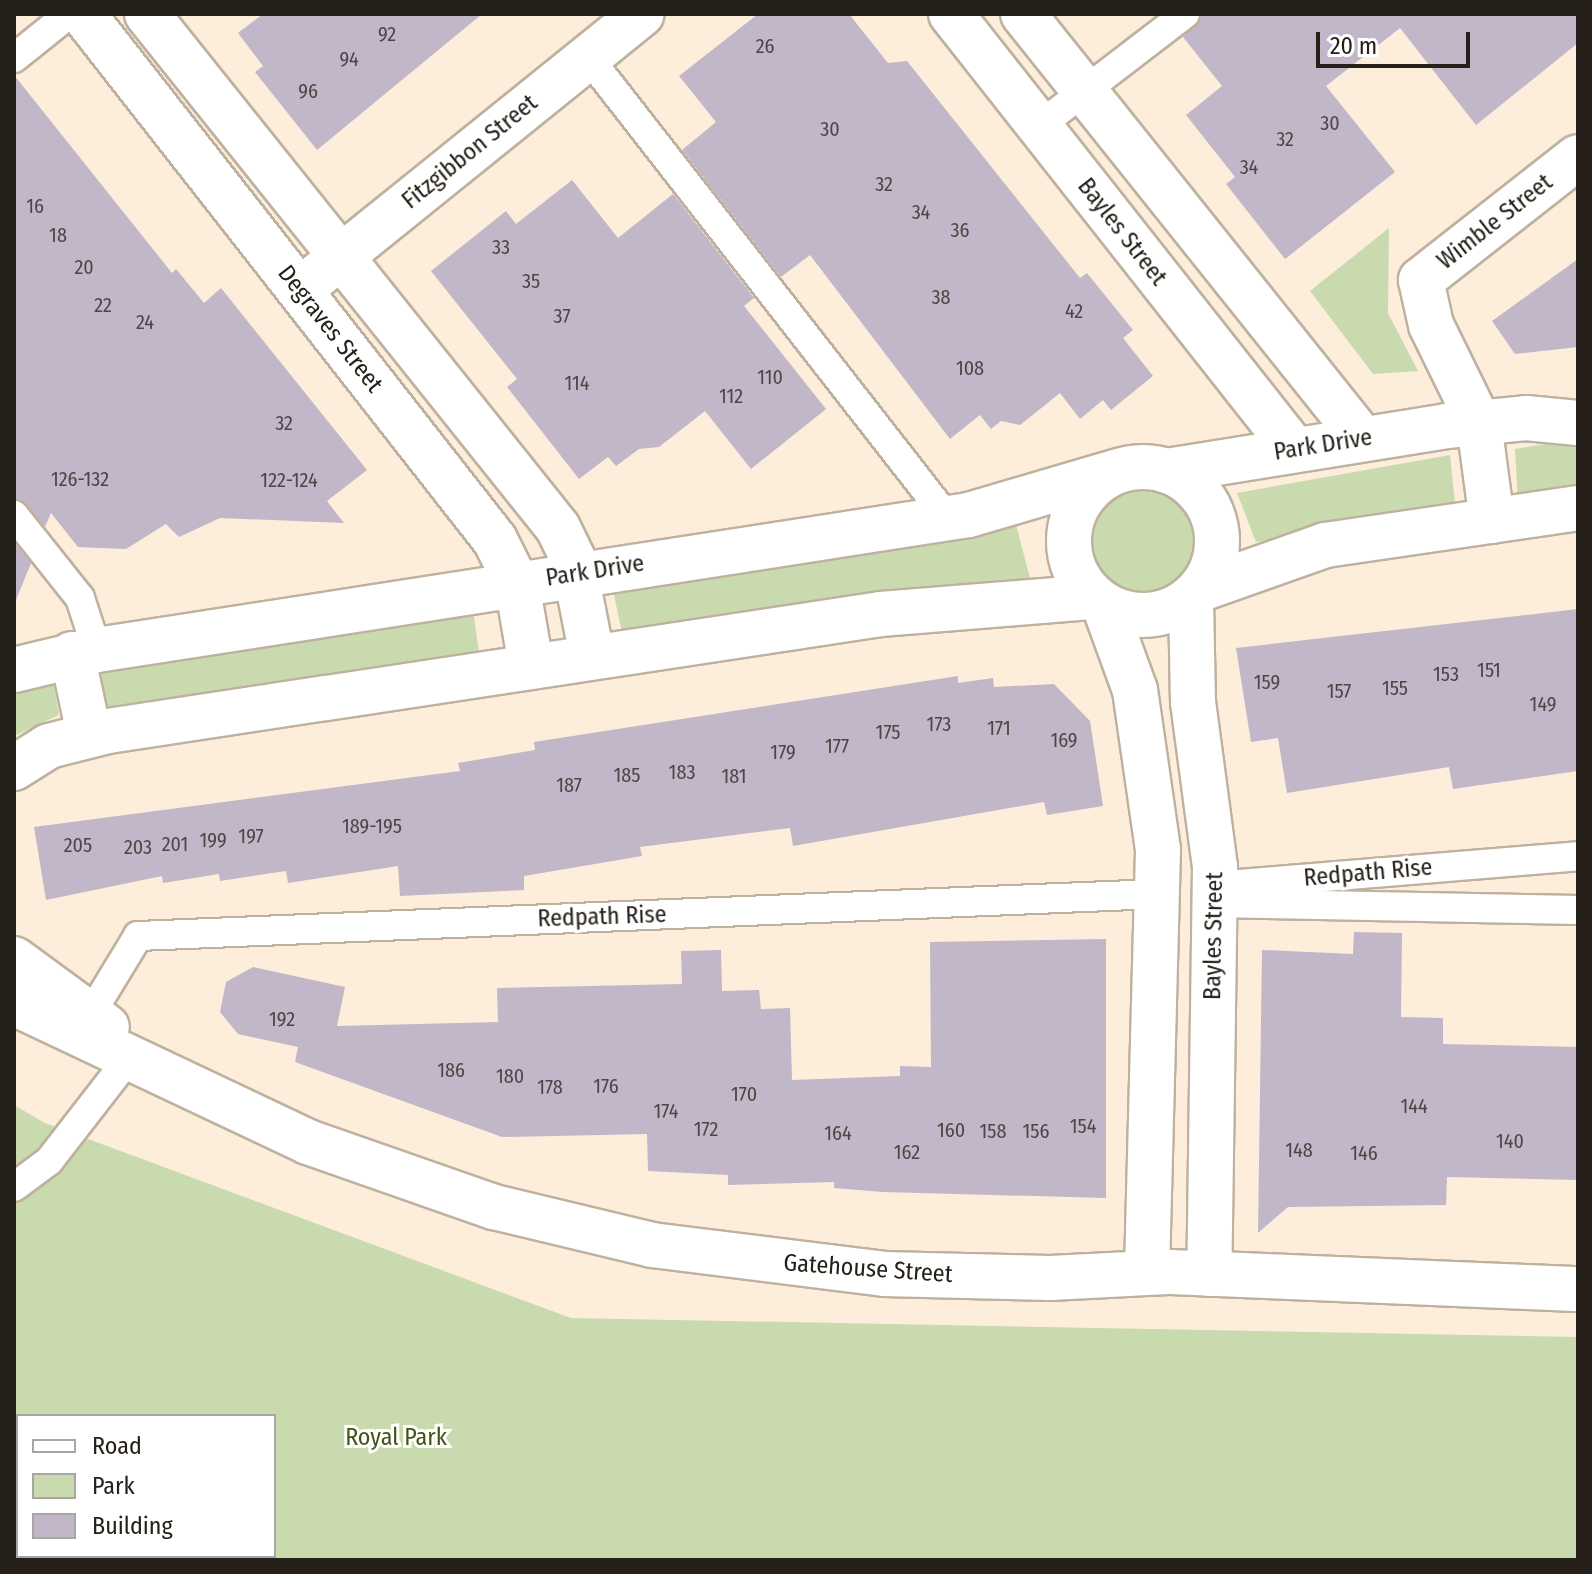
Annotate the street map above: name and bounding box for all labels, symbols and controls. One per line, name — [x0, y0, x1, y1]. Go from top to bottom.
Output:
scale bar — [1320, 16, 1474, 66]
house number: 92 — [378, 22, 396, 46]
text: 20 m — [1330, 32, 1377, 60]
house number: 26 — [756, 34, 774, 58]
house number: 94 — [339, 47, 359, 71]
house number: 96 — [298, 79, 318, 103]
street label: Fitzgibbon Street — [397, 89, 543, 215]
house number: 30 — [1320, 111, 1340, 135]
house number: 30 — [820, 117, 840, 141]
house number: 32 — [1276, 127, 1294, 151]
house number: 34 — [1240, 155, 1258, 179]
street label: Wimble Street — [1432, 168, 1558, 276]
house number: 32 — [875, 172, 893, 196]
street label: Bayles Street — [1071, 173, 1173, 291]
house number: 16 — [26, 194, 44, 218]
house number: 34 — [912, 200, 930, 224]
house number: 36 — [951, 218, 969, 242]
house number: 18 — [49, 223, 67, 247]
house number: 33 — [492, 235, 510, 259]
house number: 20 — [74, 255, 94, 279]
street label: Degraves Street — [271, 260, 389, 398]
house number: 35 — [522, 269, 540, 293]
house number: 38 — [931, 285, 951, 309]
house number: 22 — [94, 293, 112, 317]
house number: 42 — [1065, 299, 1083, 323]
house number: 37 — [553, 304, 571, 328]
house number: 24 — [136, 310, 154, 334]
house number: 108 — [956, 356, 984, 380]
house number: 110 — [757, 365, 783, 389]
house number: 114 — [565, 371, 589, 395]
house number: 112 — [719, 384, 743, 408]
house number: 32 — [275, 411, 293, 435]
street label: Park Drive — [1272, 423, 1374, 467]
house number: 126-132 — [51, 467, 109, 491]
house number: 122-124 — [260, 468, 318, 492]
street label: Park Drive — [544, 549, 646, 593]
house number: 151 — [1477, 658, 1501, 682]
house number: 153 — [1433, 662, 1459, 686]
house number: 159 — [1254, 670, 1280, 694]
house number: 155 — [1382, 676, 1408, 700]
house number: 157 — [1327, 679, 1351, 703]
house number: 149 — [1530, 692, 1556, 716]
house number: 173 — [927, 712, 951, 736]
house number: 171 — [987, 716, 1011, 740]
house number: 175 — [876, 720, 900, 744]
house number: 169 — [1050, 728, 1078, 752]
house number: 177 — [825, 734, 849, 758]
house number: 179 — [770, 740, 796, 764]
house number: 183 — [669, 760, 695, 784]
house number: 185 — [614, 763, 640, 787]
house number: 181 — [721, 764, 747, 788]
house number: 187 — [556, 773, 582, 797]
house number: 189-195 — [342, 814, 402, 838]
house number: 197 — [238, 824, 264, 848]
house number: 199 — [199, 828, 227, 852]
house number: 201 — [162, 832, 188, 856]
house number: 205 — [64, 833, 92, 857]
house number: 203 — [124, 835, 152, 859]
street label: Redpath Rise — [1302, 853, 1434, 893]
street label: Bayles Street — [1198, 872, 1230, 1000]
street label: Redpath Rise — [537, 900, 667, 934]
house number: 192 — [269, 1007, 295, 1031]
house number: 186 — [437, 1058, 465, 1082]
house number: 180 — [496, 1064, 524, 1088]
house number: 176 — [593, 1074, 619, 1098]
house number: 178 — [537, 1075, 563, 1099]
house number: 170 — [731, 1082, 757, 1106]
house number: 144 — [1400, 1094, 1428, 1118]
house number: 174 — [654, 1099, 678, 1123]
house number: 154 — [1070, 1114, 1096, 1138]
house number: 172 — [694, 1117, 718, 1141]
house number: 160 — [937, 1118, 965, 1142]
house number: 158 — [980, 1119, 1006, 1143]
house number: 156 — [1023, 1119, 1049, 1143]
house number: 164 — [824, 1121, 852, 1145]
house number: 140 — [1496, 1129, 1524, 1153]
house number: 148 — [1285, 1138, 1313, 1162]
house number: 162 — [894, 1140, 920, 1164]
house number: 146 — [1350, 1141, 1378, 1165]
street label: Gatehouse Street — [782, 1249, 954, 1289]
legend — [16, 1414, 276, 1558]
park label: Royal Park — [345, 1424, 447, 1452]
text: Road — [92, 1432, 142, 1460]
text: Park — [92, 1472, 135, 1500]
text: Building — [92, 1512, 173, 1540]

